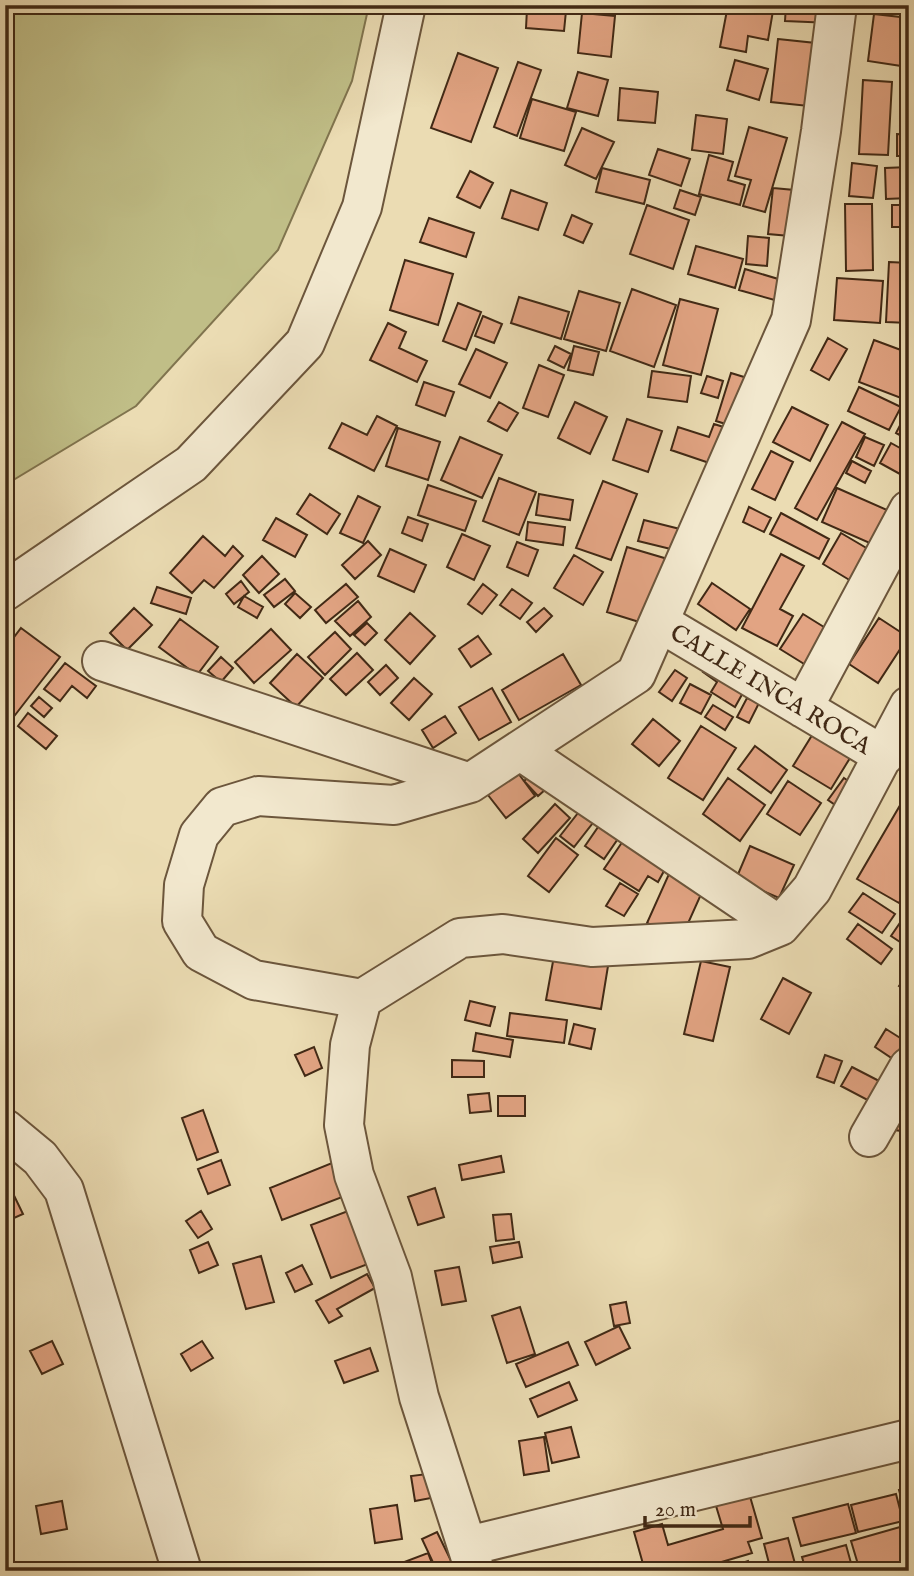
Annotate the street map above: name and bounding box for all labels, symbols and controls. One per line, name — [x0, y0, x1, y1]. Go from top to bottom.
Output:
street label: CALLE INCA ROCA — [664, 618, 877, 763]
scale bar — [645, 1485, 750, 1529]
text: 20 m — [655, 1497, 696, 1524]

